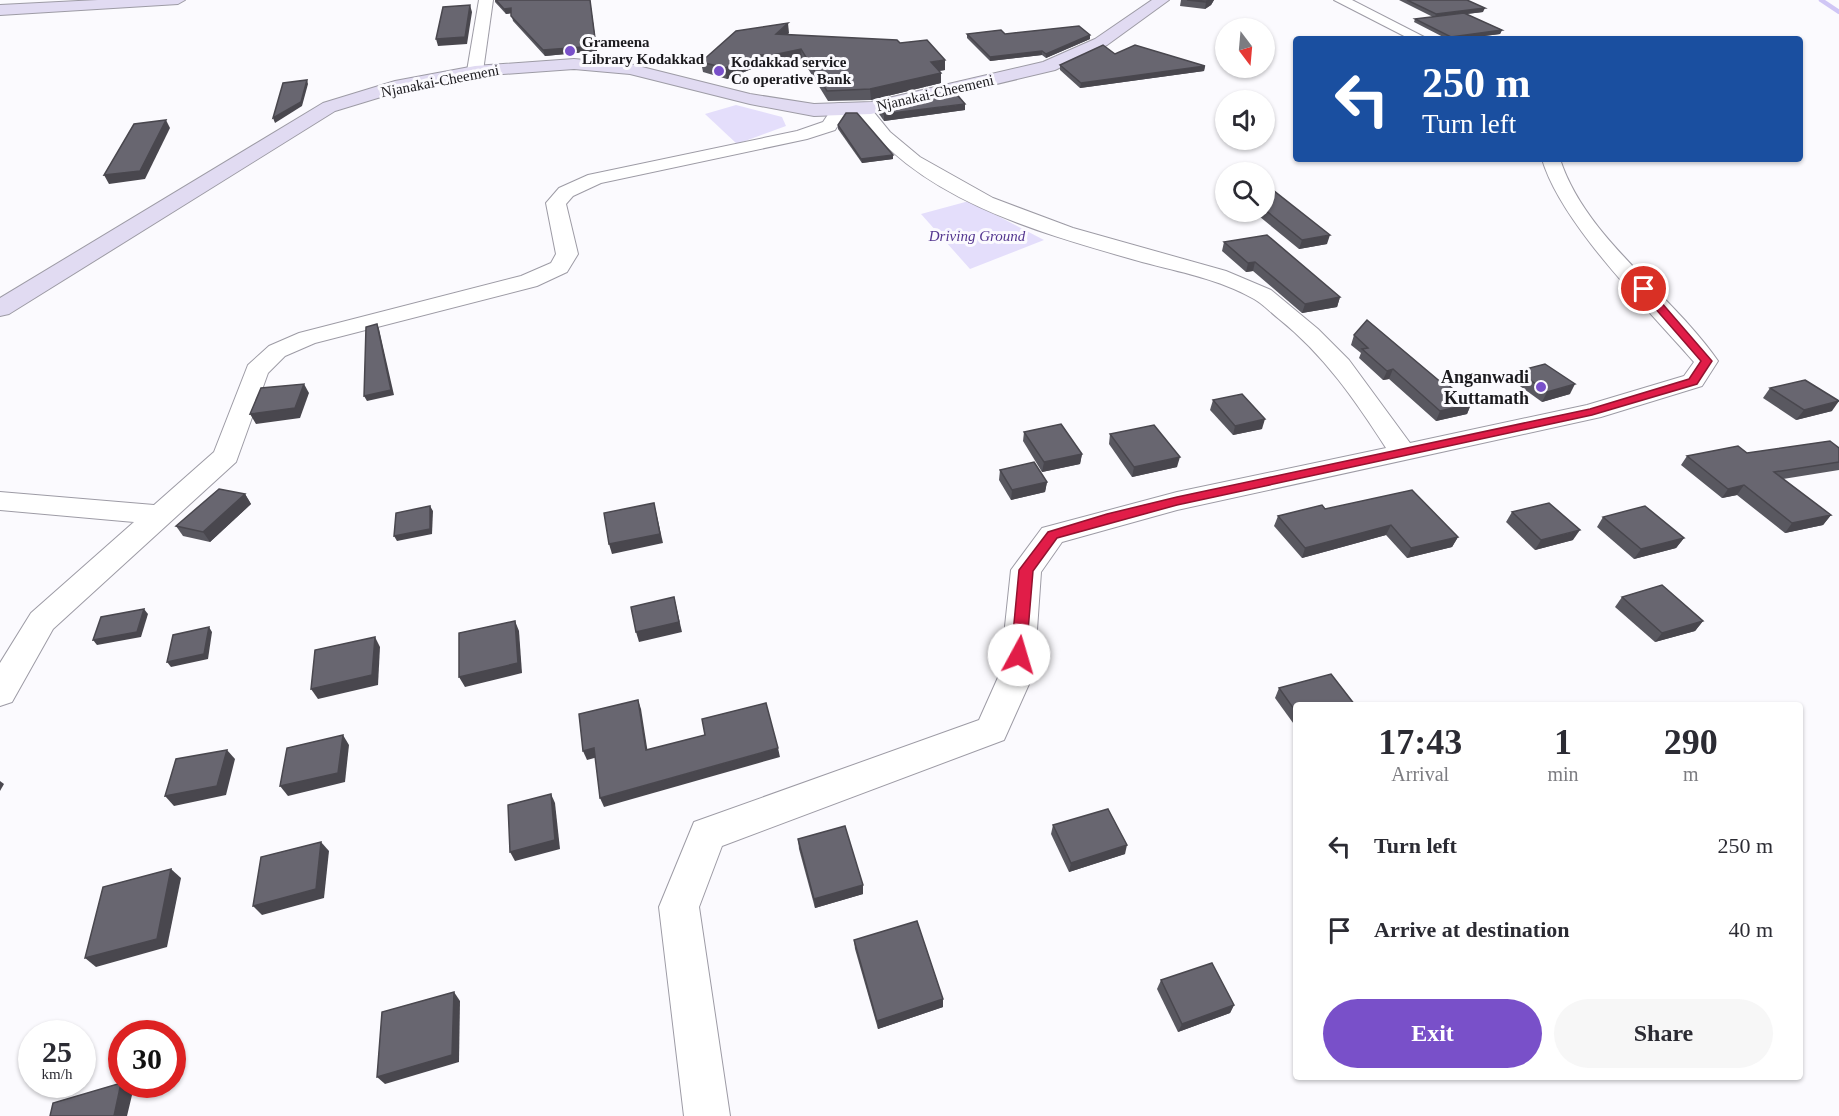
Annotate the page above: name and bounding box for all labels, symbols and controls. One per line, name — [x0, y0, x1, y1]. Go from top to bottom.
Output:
north arrow — [1215, 18, 1275, 78]
map controls — [1215, 18, 1275, 222]
place label: Grameena Library Kodakkad — [582, 34, 705, 67]
marker: Grameena Library Kodakkad — [563, 44, 577, 58]
place label: Kodakkad service Co operative Bank — [731, 54, 852, 87]
icon: left — [1323, 60, 1401, 138]
text: 250 m — [1422, 60, 1531, 106]
street label: Njanakai-Cheemeni — [380, 62, 500, 100]
marker: Kodakkad service Co operative Bank — [712, 64, 726, 78]
street label: Njanakai-Cheemeni — [875, 72, 995, 114]
button: sound — [1215, 90, 1275, 150]
text: Turn left — [1422, 109, 1516, 139]
button: search — [1215, 162, 1275, 222]
park label: Driving Ground — [928, 228, 1026, 244]
pin — [1618, 263, 1669, 314]
icon: arrive — [1627, 272, 1660, 305]
place label: Anganwadi Kuttamath — [1441, 367, 1529, 408]
marker: Anganwadi Kuttamath — [1534, 380, 1548, 394]
position arrow — [987, 623, 1051, 687]
text: 17:43 — [1378, 722, 1462, 762]
text: 1 — [1554, 722, 1572, 762]
text: 290 — [1664, 722, 1718, 762]
text: Arrival — [1391, 763, 1449, 785]
text: min — [1547, 763, 1579, 785]
text: m — [1683, 763, 1699, 785]
icon: left — [1323, 830, 1356, 863]
text: Turn left — [1374, 833, 1457, 858]
text: 250 m — [1717, 833, 1773, 858]
icon: arrive — [1323, 914, 1356, 947]
text: Arrive at destination — [1374, 917, 1570, 942]
text: 40 m — [1728, 917, 1773, 942]
button: Exit — [1323, 999, 1542, 1068]
button: Share — [1554, 999, 1773, 1068]
speed limit sign: 30 — [108, 1020, 186, 1098]
text: 25 — [42, 1035, 72, 1068]
text: km/h — [42, 1066, 72, 1082]

